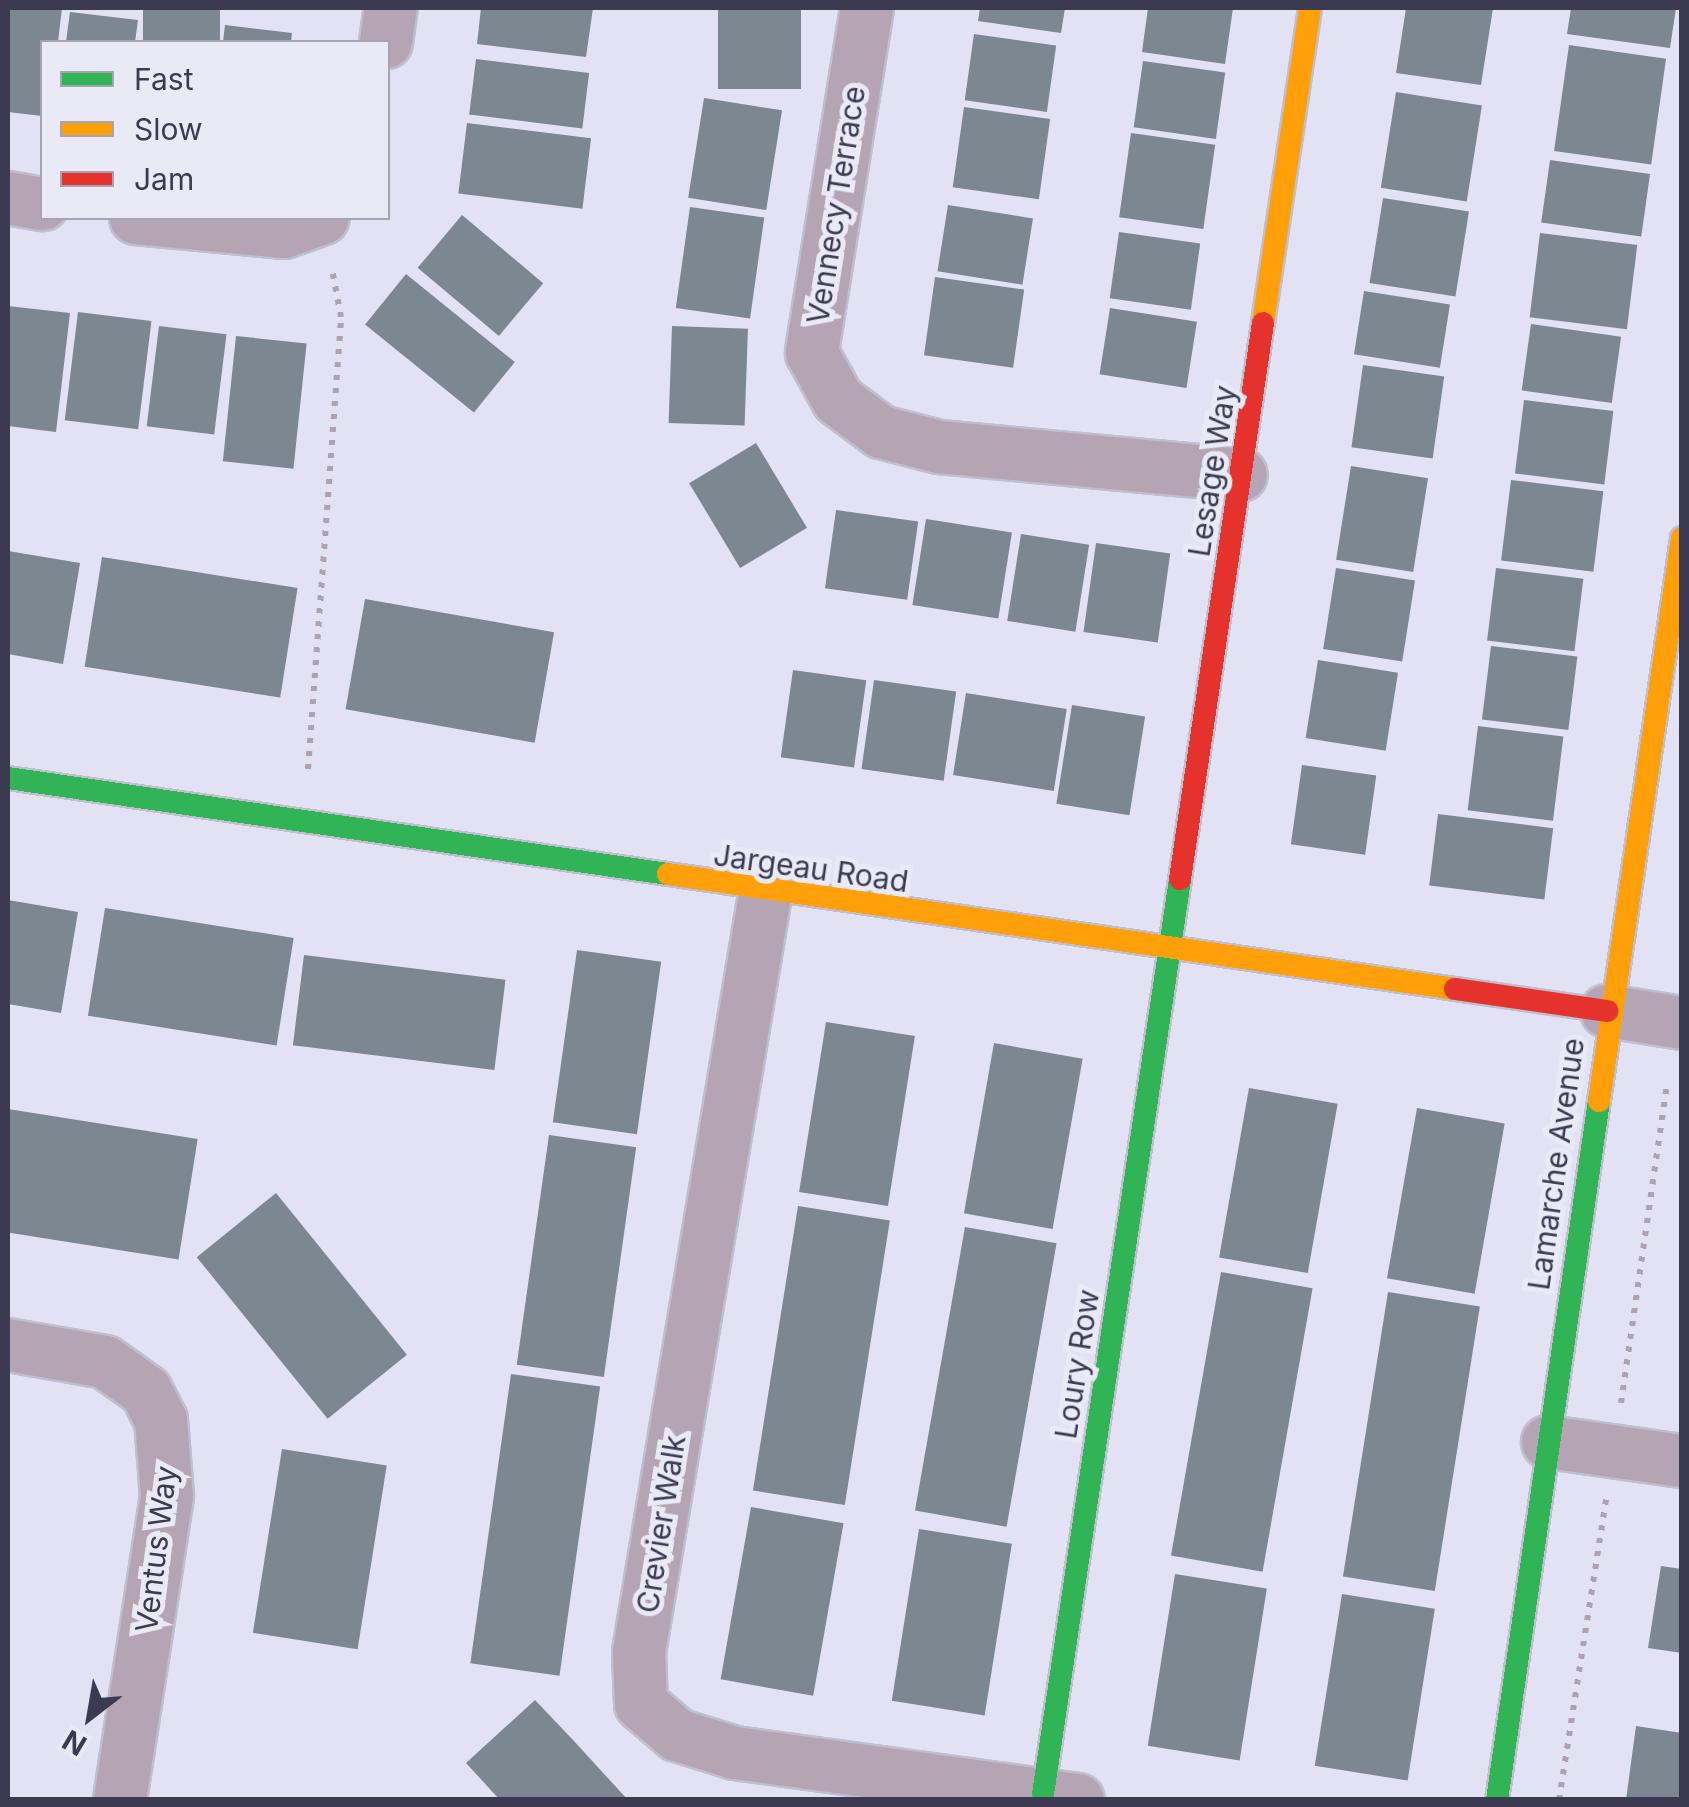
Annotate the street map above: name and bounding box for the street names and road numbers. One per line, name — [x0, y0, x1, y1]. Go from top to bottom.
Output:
street label: Vennecy Terrace — [799, 83, 873, 327]
street label: Lesage Way — [1181, 383, 1243, 559]
street label: Jargeau Road — [711, 837, 911, 899]
street label: Lamarche Avenue — [1521, 1036, 1591, 1292]
street label: Loury Row — [1047, 1287, 1107, 1441]
street label: Crevier Walk — [629, 1433, 693, 1615]
street label: Ventus Way — [128, 1464, 184, 1634]

